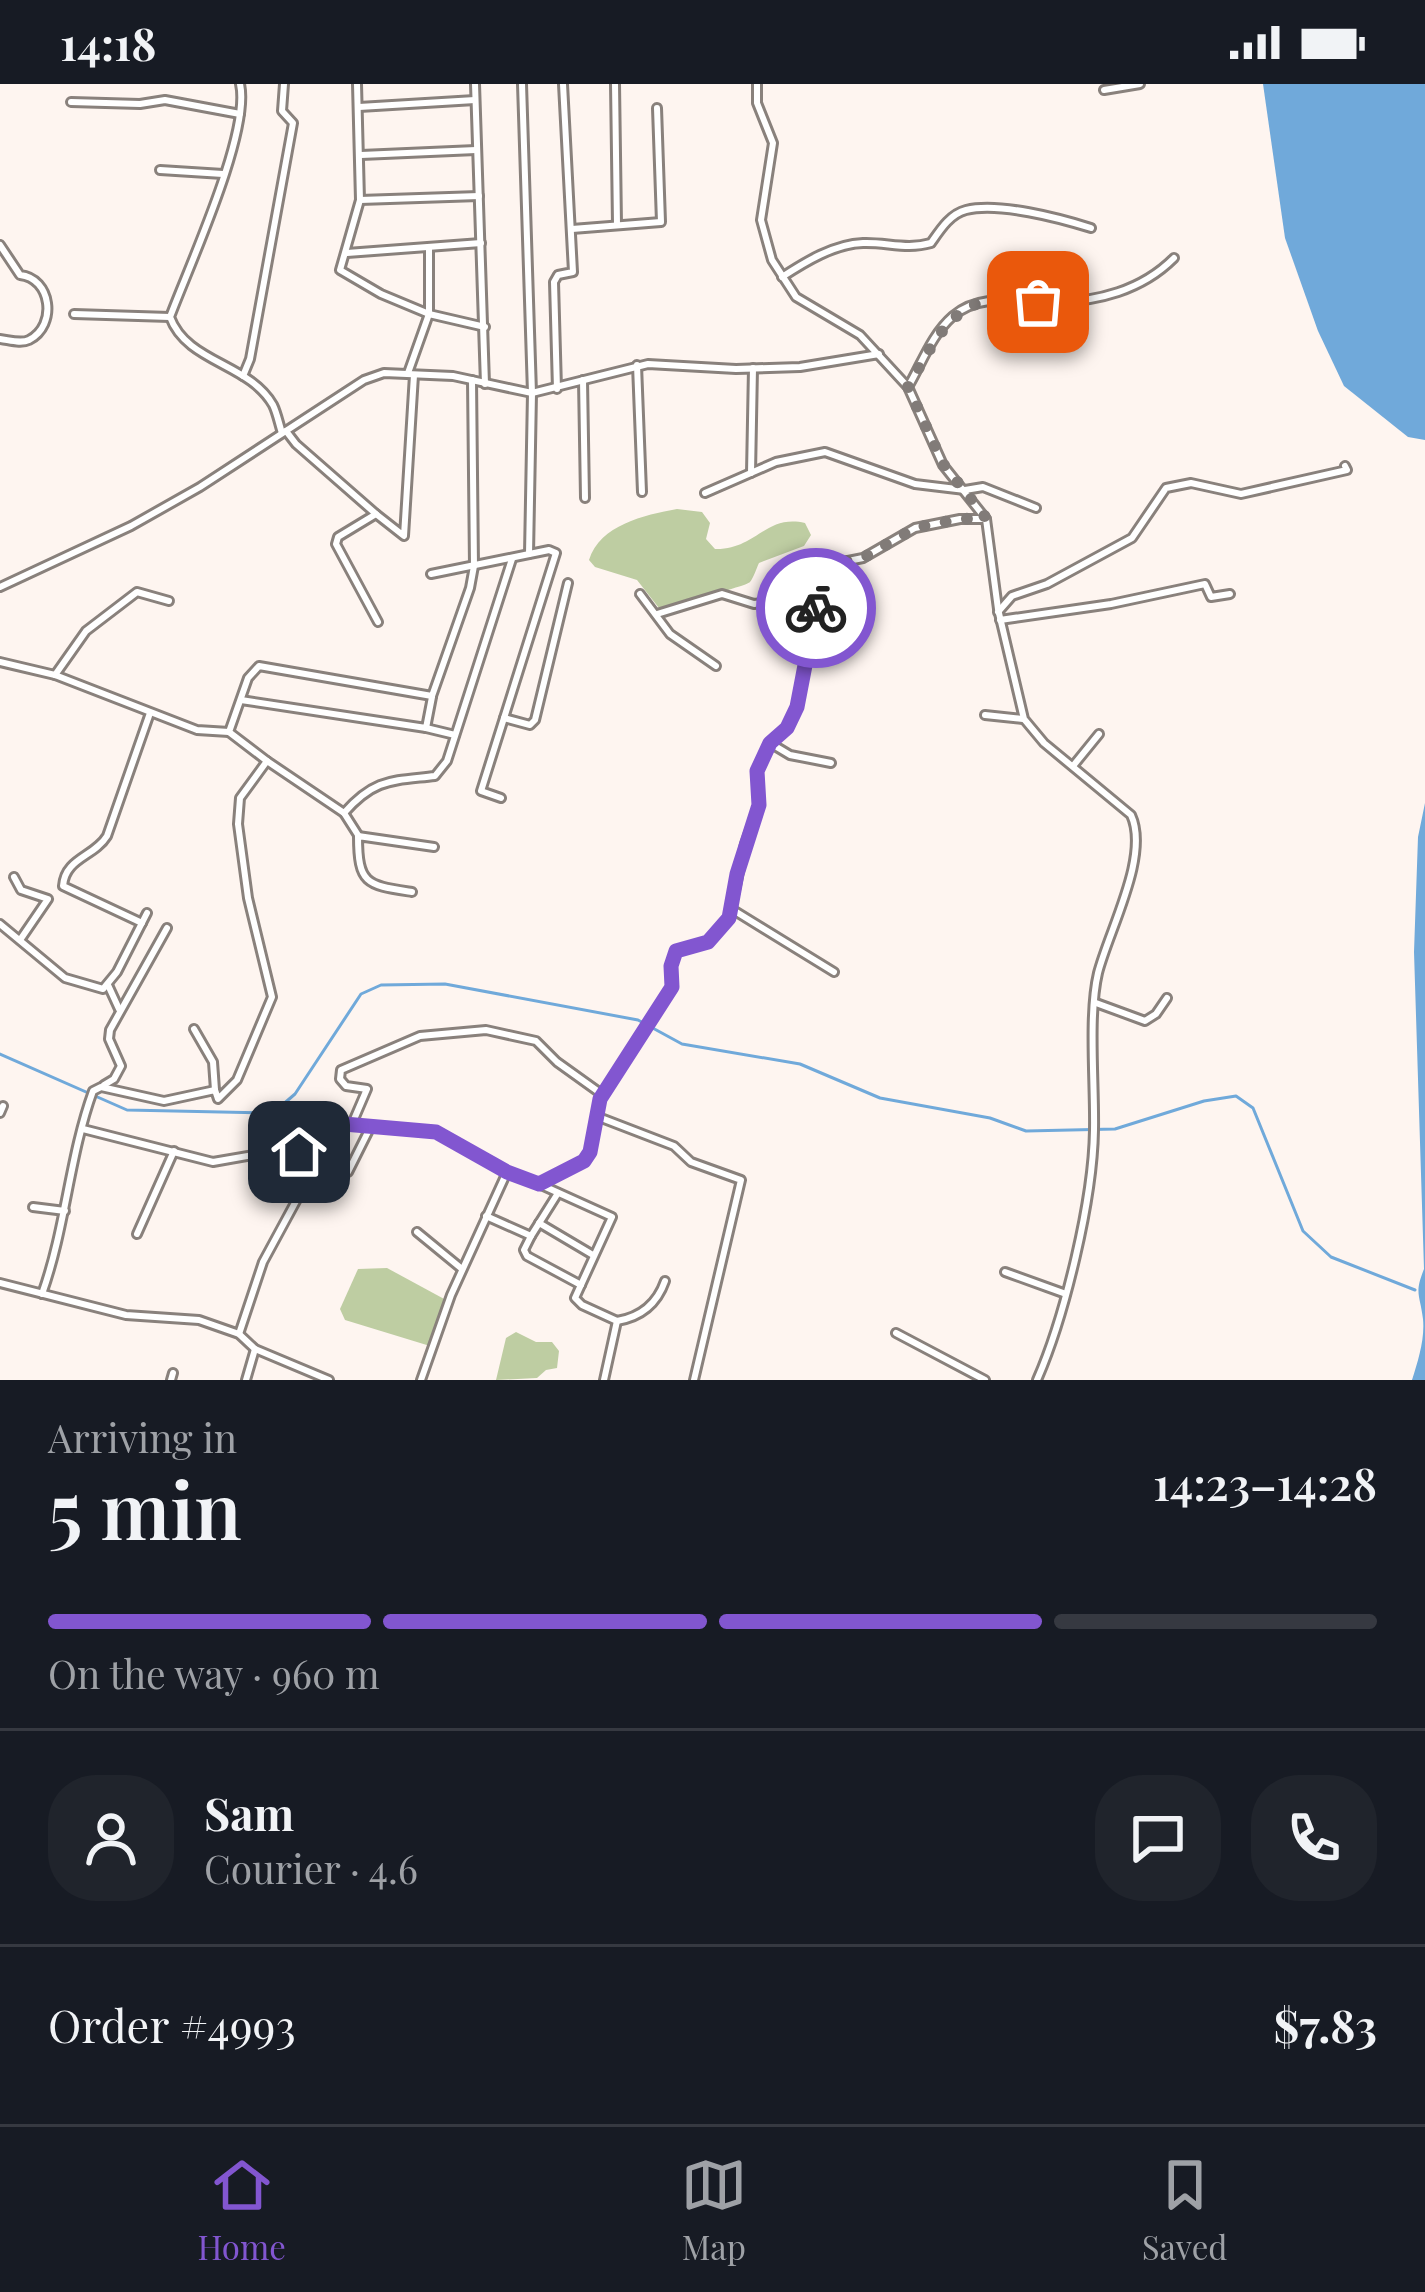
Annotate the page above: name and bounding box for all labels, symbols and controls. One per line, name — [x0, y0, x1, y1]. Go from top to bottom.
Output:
text: 14:18 — [60, 12, 157, 72]
pin — [987, 251, 1089, 353]
icon: bag — [1005, 269, 1071, 335]
courier — [756, 548, 876, 668]
icon: bike — [783, 575, 849, 641]
pin — [248, 1101, 350, 1203]
icon: home — [266, 1119, 332, 1185]
text: Arriving in — [48, 1411, 237, 1463]
text: 14:23–14:28 — [1153, 1452, 1377, 1512]
text: 5 min — [48, 1456, 242, 1560]
text: On the way · 960 m — [48, 1647, 380, 1699]
button: person — [48, 1775, 174, 1901]
button: chat — [1095, 1775, 1221, 1901]
button: phone — [1251, 1775, 1377, 1901]
text: Sam — [204, 1782, 294, 1842]
text: Courier · 4.6 — [204, 1842, 418, 1894]
text: Order #4993 — [48, 1994, 296, 2054]
text: $7.83 — [1274, 1994, 1377, 2054]
tab: Home — [197, 2152, 286, 2268]
tab: Map — [681, 2152, 747, 2268]
tab: Saved — [1142, 2152, 1228, 2268]

